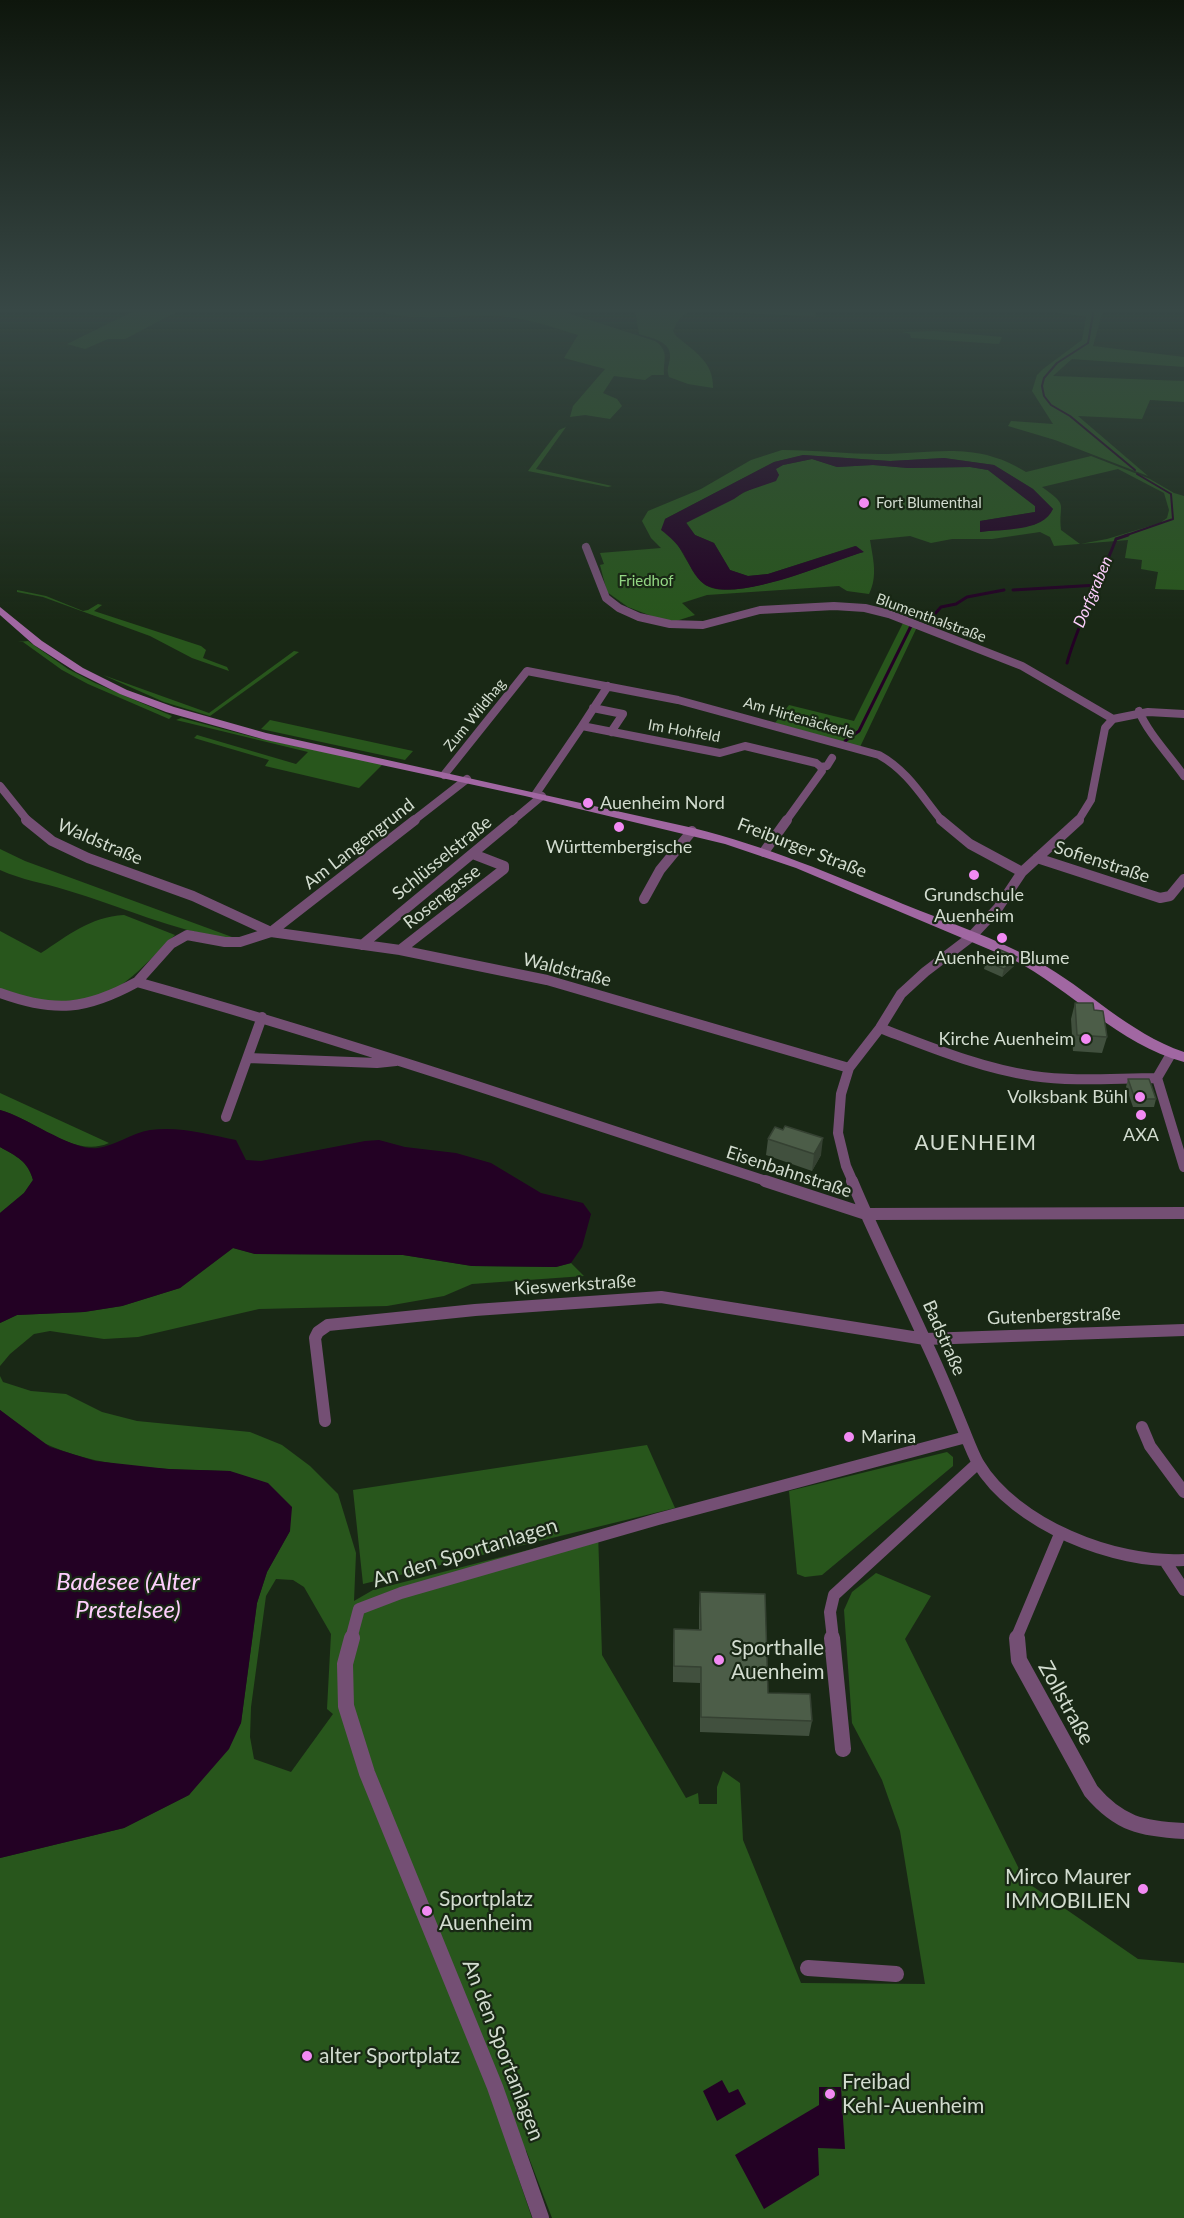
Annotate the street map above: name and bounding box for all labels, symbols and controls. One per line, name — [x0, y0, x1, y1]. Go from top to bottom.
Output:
place label: Fort Blumenthal — [876, 494, 982, 512]
marker: Fort Blumenthal — [857, 496, 871, 510]
water label: Dorfgraben — [1069, 553, 1117, 631]
park label: Friedhof — [618, 572, 674, 590]
street label: Blumenthalstraße — [873, 590, 989, 646]
street label: Zum Wildhag — [440, 675, 510, 755]
street label: Am Hirtenäckerle — [741, 694, 857, 742]
street label: Im Hohfeld — [646, 716, 722, 746]
place label: Auenheim Nord — [600, 792, 725, 814]
street label: Am Langengrund — [299, 794, 419, 894]
marker: Auenheim Nord — [581, 796, 595, 810]
street label: Schlüsselstraße — [388, 811, 496, 905]
street label: Freiburger Straße — [734, 813, 870, 883]
street label: Waldstraße — [54, 814, 146, 870]
marker: Württembergische — [612, 820, 626, 834]
place label: Württembergische — [546, 836, 692, 858]
street label: Sofienstraße — [1052, 836, 1152, 888]
street label: Rosengasse — [399, 860, 485, 934]
marker: Grundschule Auenheim — [967, 868, 981, 882]
place label: Grundschule Auenheim — [924, 884, 1024, 926]
marker: Auenheim Blume — [995, 931, 1009, 945]
place label: Auenheim Blume — [935, 947, 1069, 969]
street label: Waldstraße — [521, 949, 613, 991]
place label: Kirche Auenheim — [939, 1028, 1074, 1050]
marker: Kirche Auenheim — [1079, 1032, 1093, 1046]
place label: Volksbank Bühl — [1007, 1086, 1128, 1108]
marker: Volksbank Bühl — [1133, 1090, 1147, 1104]
marker: AXA — [1134, 1108, 1148, 1122]
place label: AXA — [1123, 1124, 1159, 1146]
district label: AUENHEIM — [914, 1130, 1038, 1156]
street label: Eisenbahnstraße — [724, 1142, 854, 1202]
street label: Kieswerkstraße — [513, 1270, 637, 1300]
street label: Badstraße — [918, 1297, 970, 1379]
street label: Gutenbergstraße — [987, 1303, 1121, 1329]
place label: Marina — [861, 1426, 916, 1448]
marker: Marina — [842, 1430, 856, 1444]
street label: An den Sportanlagen — [369, 1513, 561, 1593]
water label: Badesee (Alter Prestelsee) — [56, 1568, 200, 1624]
place label: Sporthalle Auenheim — [731, 1635, 825, 1685]
marker: Sporthalle Auenheim — [712, 1653, 726, 1667]
street label: Zollstraße — [1033, 1657, 1099, 1749]
place label: Mirco Maurer IMMOBILIEN — [1005, 1864, 1131, 1914]
marker: Mirco Maurer IMMOBILIEN — [1136, 1882, 1150, 1896]
place label: Sportplatz Auenheim — [439, 1886, 533, 1936]
marker: Sportplatz Auenheim — [420, 1904, 434, 1918]
street label: An den Sportanlagen — [457, 1956, 549, 2144]
place label: alter Sportplatz — [319, 2043, 460, 2069]
marker: alter Sportplatz — [300, 2049, 314, 2063]
place label: Freibad Kehl-Auenheim — [842, 2069, 984, 2119]
marker: Freibad Kehl-Auenheim — [823, 2087, 837, 2101]

